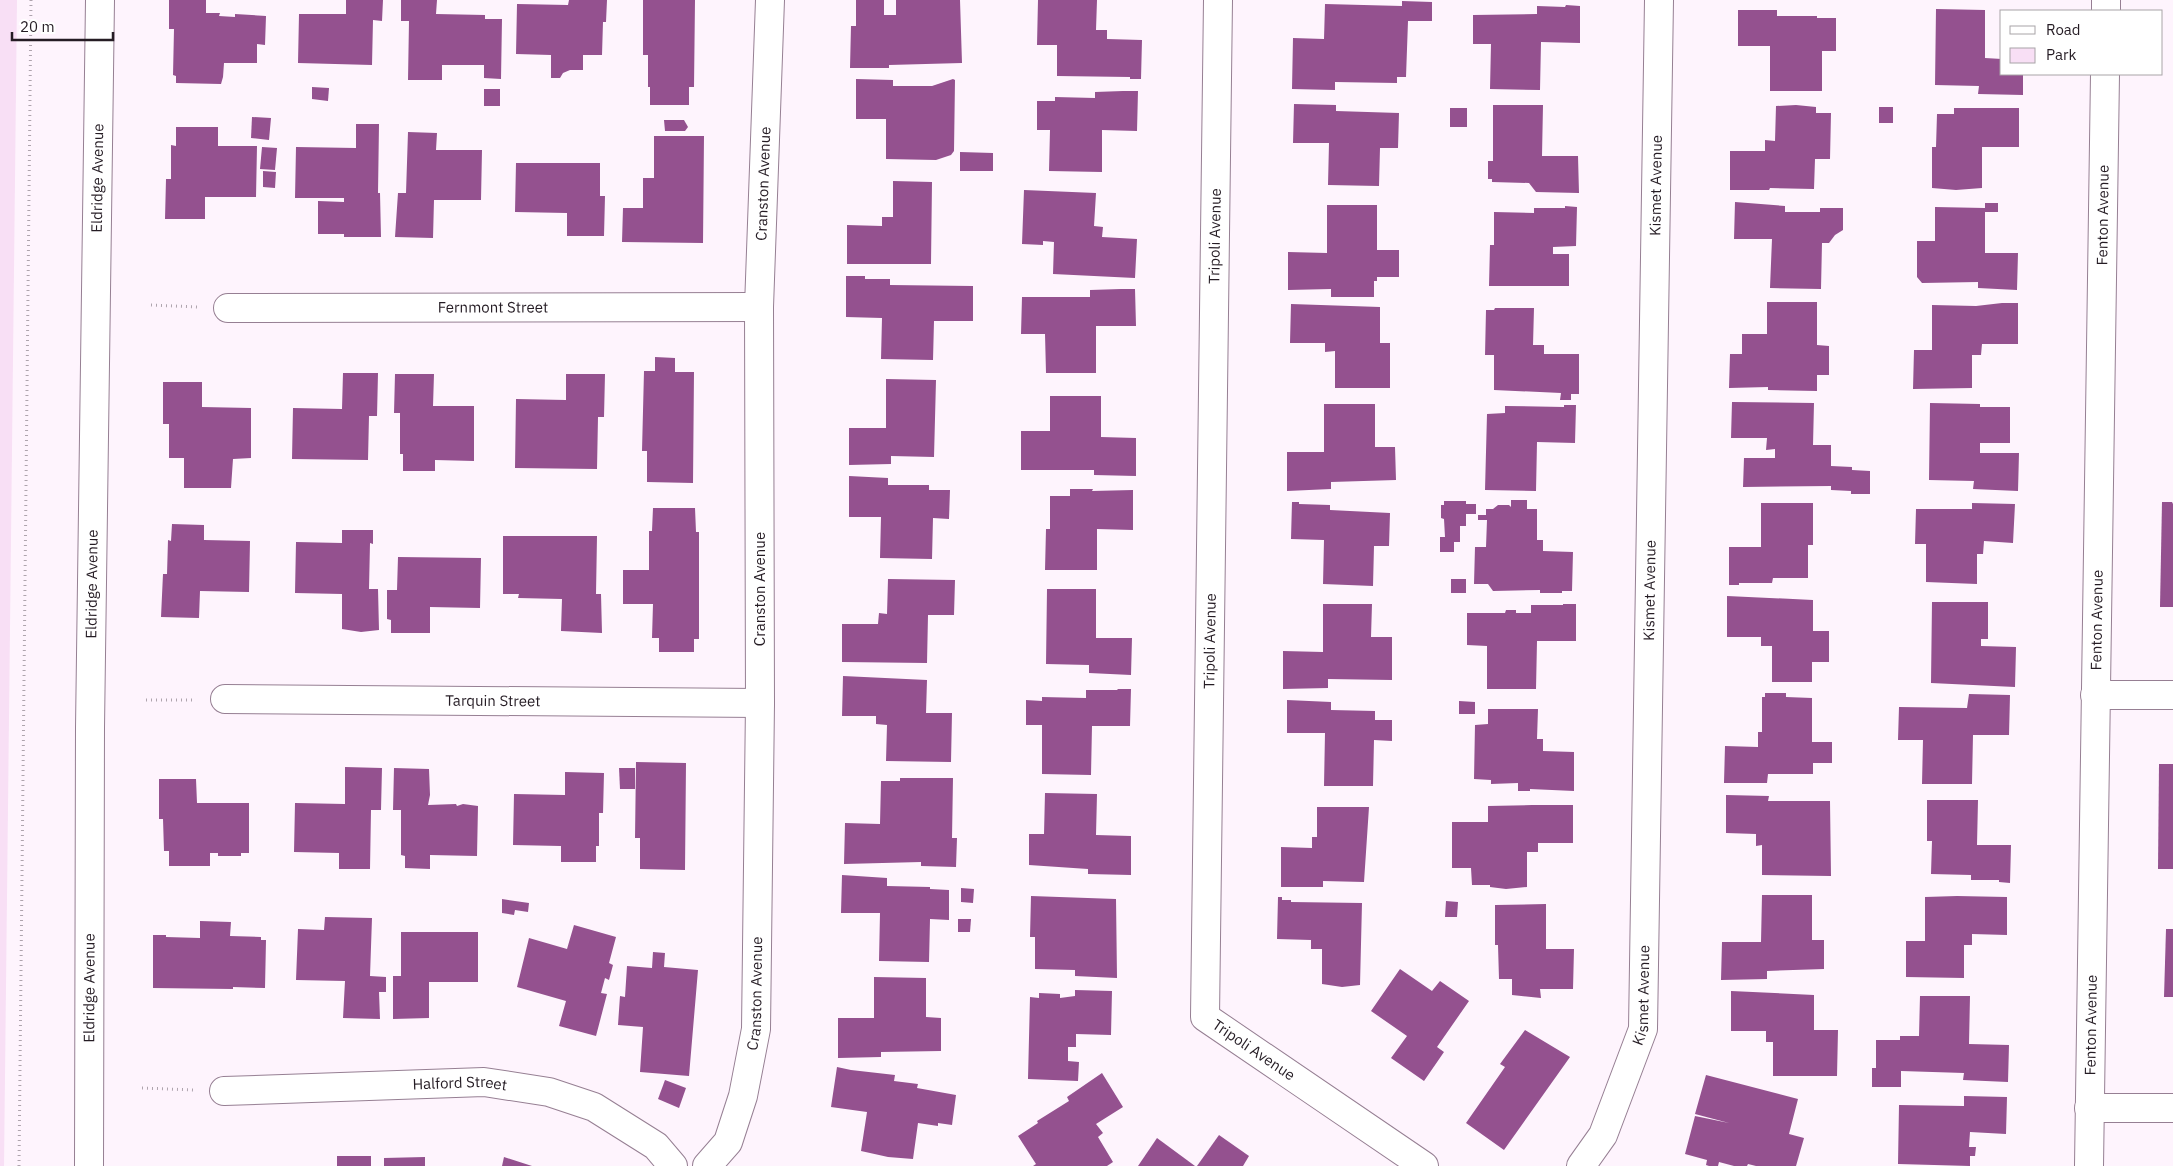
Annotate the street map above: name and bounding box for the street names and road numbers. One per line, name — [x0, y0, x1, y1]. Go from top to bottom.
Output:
street label: Eldridge Avenue — [87, 123, 107, 233]
street label: Cranston Avenue — [751, 126, 774, 241]
street label: Kismet Avenue — [1645, 135, 1666, 236]
street label: Fenton Avenue — [2092, 165, 2113, 266]
street label: Tripoli Avenue — [1204, 188, 1225, 284]
street label: Fernmont Street — [438, 297, 548, 317]
street label: Eldridge Avenue — [81, 529, 102, 639]
street label: Cranston Avenue — [750, 532, 769, 646]
street label: Kismet Avenue — [1639, 540, 1660, 641]
street label: Fenton Avenue — [2086, 570, 2107, 671]
street label: Tripoli Avenue — [1199, 593, 1220, 689]
street label: Tarquin Street — [445, 691, 541, 710]
street label: Eldridge Avenue — [79, 933, 99, 1043]
street label: Cranston Avenue — [742, 936, 766, 1052]
street label: Kismet Avenue — [1628, 945, 1653, 1048]
street label: Fenton Avenue — [2080, 975, 2101, 1075]
street label: Tripoli Avenue — [1209, 1015, 1299, 1085]
street label: Halford Street — [412, 1072, 508, 1094]

